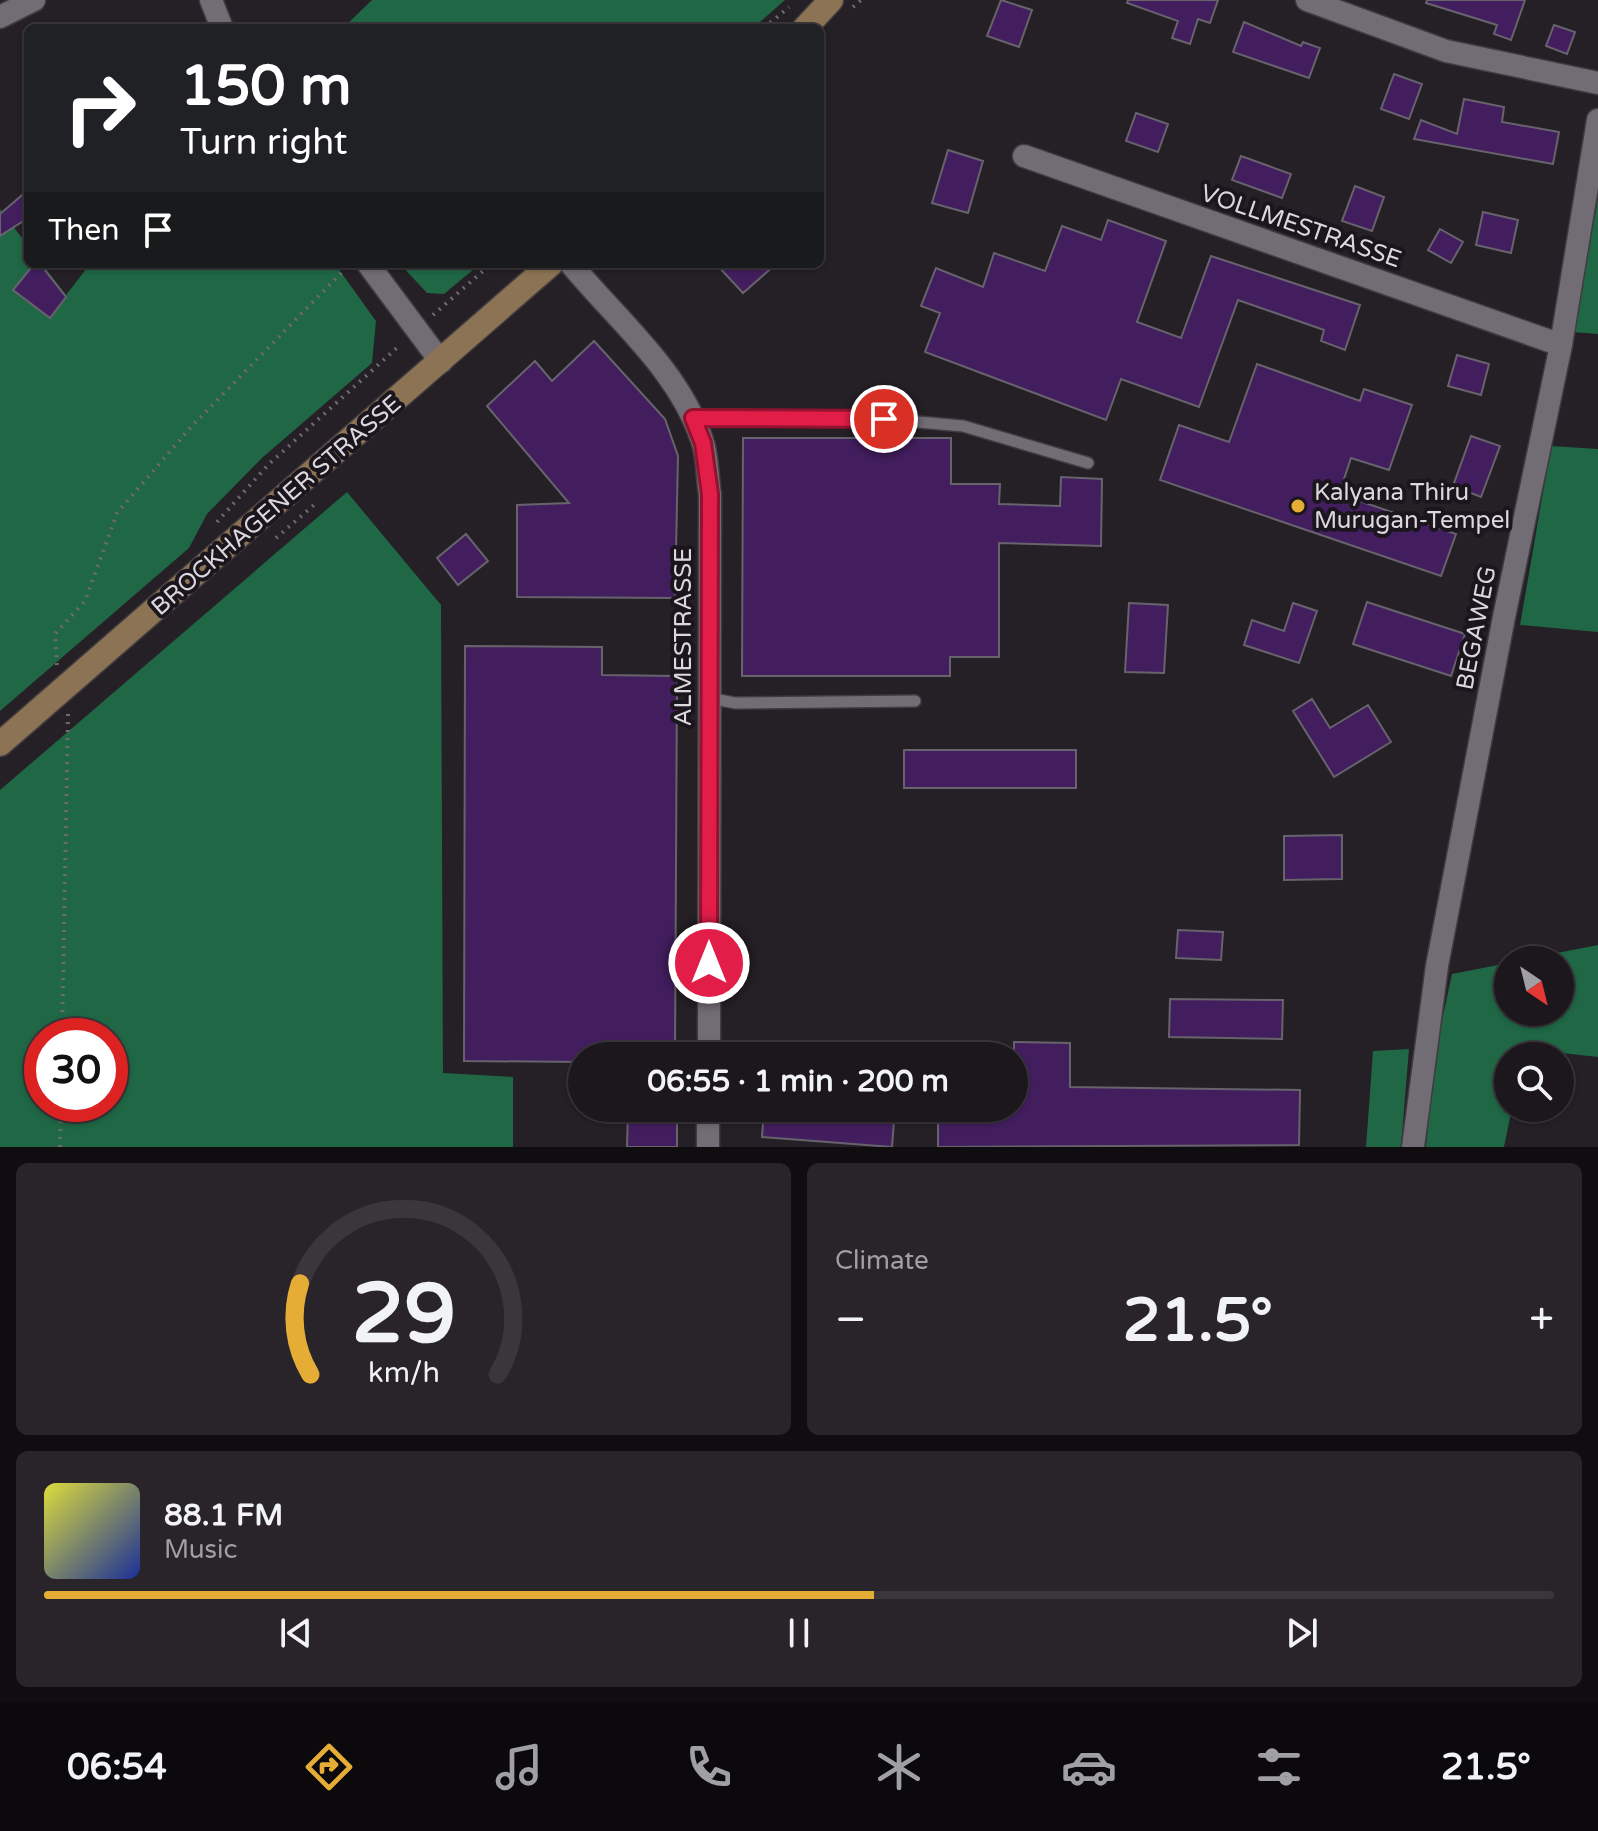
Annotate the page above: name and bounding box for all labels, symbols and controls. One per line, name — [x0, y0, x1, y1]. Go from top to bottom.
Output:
text: 150 m — [180, 53, 351, 120]
icon: right — [48, 56, 152, 160]
text: Turn right — [180, 121, 347, 164]
street label: VOLLMESTRASSE — [1197, 179, 1405, 274]
icon: arrive — [136, 208, 180, 252]
text: Then — [48, 212, 120, 249]
pin — [850, 385, 918, 453]
street label: BROCKHAGENER STRASSE — [146, 389, 407, 622]
icon: arrive — [862, 397, 906, 441]
place label: Kalyana Thiru Murugan-Tempel — [1314, 478, 1510, 535]
marker: Kalyana Thiru Murugan-Tempel — [1289, 497, 1307, 515]
street label: ALMESTRASSE — [669, 548, 698, 726]
street label: BEGAWEG — [1450, 564, 1503, 692]
position arrow — [667, 921, 751, 1005]
north arrow — [1494, 946, 1574, 1026]
map controls — [1494, 946, 1574, 1122]
speed limit sign: 30 — [24, 1018, 128, 1122]
button: search — [1494, 1042, 1574, 1122]
text: 06:55 · 1 min · 200 m — [647, 1063, 949, 1100]
text: Climate — [835, 1245, 929, 1276]
text: 29 — [351, 1265, 456, 1365]
text: 21.5° — [1123, 1285, 1273, 1357]
text: − — [835, 1294, 866, 1347]
text: + — [1529, 1294, 1554, 1347]
text: km/h — [368, 1356, 439, 1390]
text: 88.1 FM — [164, 1497, 283, 1534]
text: Music — [164, 1534, 237, 1565]
icon: previous — [274, 1611, 318, 1655]
icon: pause — [777, 1611, 821, 1655]
icon: next — [1280, 1611, 1324, 1655]
icon: directions — [301, 1739, 357, 1795]
icon: music — [491, 1739, 547, 1795]
icon: phone — [681, 1739, 737, 1795]
icon: climate — [871, 1739, 927, 1795]
icon: car — [1061, 1739, 1117, 1795]
icon: filters — [1251, 1739, 1307, 1795]
text: 06:54 — [67, 1746, 167, 1789]
text: 21.5° — [1441, 1746, 1531, 1789]

